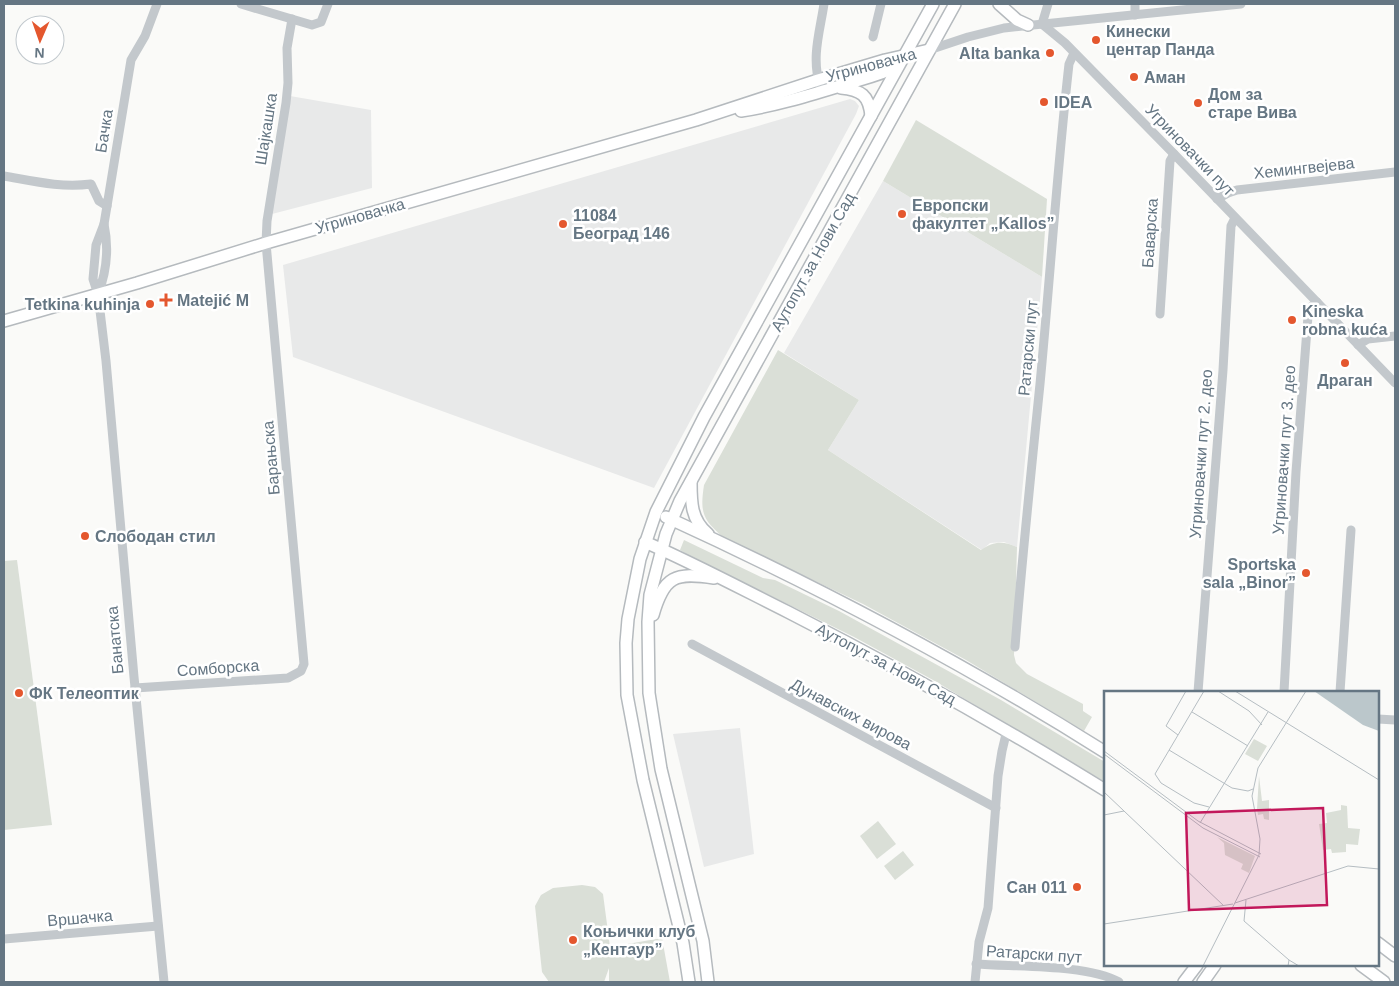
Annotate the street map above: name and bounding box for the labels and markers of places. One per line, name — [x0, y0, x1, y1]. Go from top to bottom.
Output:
place label: Кинески центар Панда — [1106, 23, 1215, 58]
marker: Кинески центар Панда — [1090, 34, 1102, 46]
place label: Alta banka — [959, 45, 1040, 62]
marker: Alta banka — [1044, 47, 1056, 59]
place label: Аман — [1144, 69, 1186, 86]
marker: Аман — [1128, 71, 1140, 83]
place label: Дом за старе Вива — [1208, 86, 1297, 121]
place label: IDEA — [1054, 94, 1093, 111]
marker: IDEA — [1038, 96, 1050, 108]
marker: Дом за старе Вива — [1192, 97, 1204, 109]
place label: Европски факултет „Kallos” — [912, 197, 1055, 232]
place label: 11084 Београд 146 — [573, 207, 670, 242]
marker: Европски факултет „Kallos” — [896, 208, 908, 220]
marker: 11084 Београд 146 — [557, 218, 569, 230]
place label: Matejić M — [177, 292, 249, 309]
marker: Matejić M — [159, 293, 173, 307]
place label: Tetkina kuhinja — [25, 296, 140, 313]
marker: Tetkina kuhinja — [144, 298, 156, 310]
place label: Kineska robna kuća — [1302, 303, 1387, 338]
marker: Kineska robna kuća — [1286, 314, 1298, 326]
marker: Драган — [1339, 357, 1351, 369]
place label: Драган — [1317, 372, 1373, 389]
place label: Слободан стил — [95, 528, 216, 545]
marker: Слободан стил — [79, 530, 91, 542]
place label: Sportska sala „Binor” — [1203, 556, 1296, 591]
marker: Sportska sala „Binor” — [1300, 567, 1312, 579]
place label: ФК Телеоптик — [29, 685, 140, 702]
marker: ФК Телеоптик — [13, 687, 25, 699]
place label: Сан 011 — [1006, 879, 1067, 896]
marker: Сан 011 — [1071, 881, 1083, 893]
place label: Коњички клуб „Кентаур” — [583, 923, 696, 958]
marker: Коњички клуб „Кентаур” — [567, 934, 579, 946]

